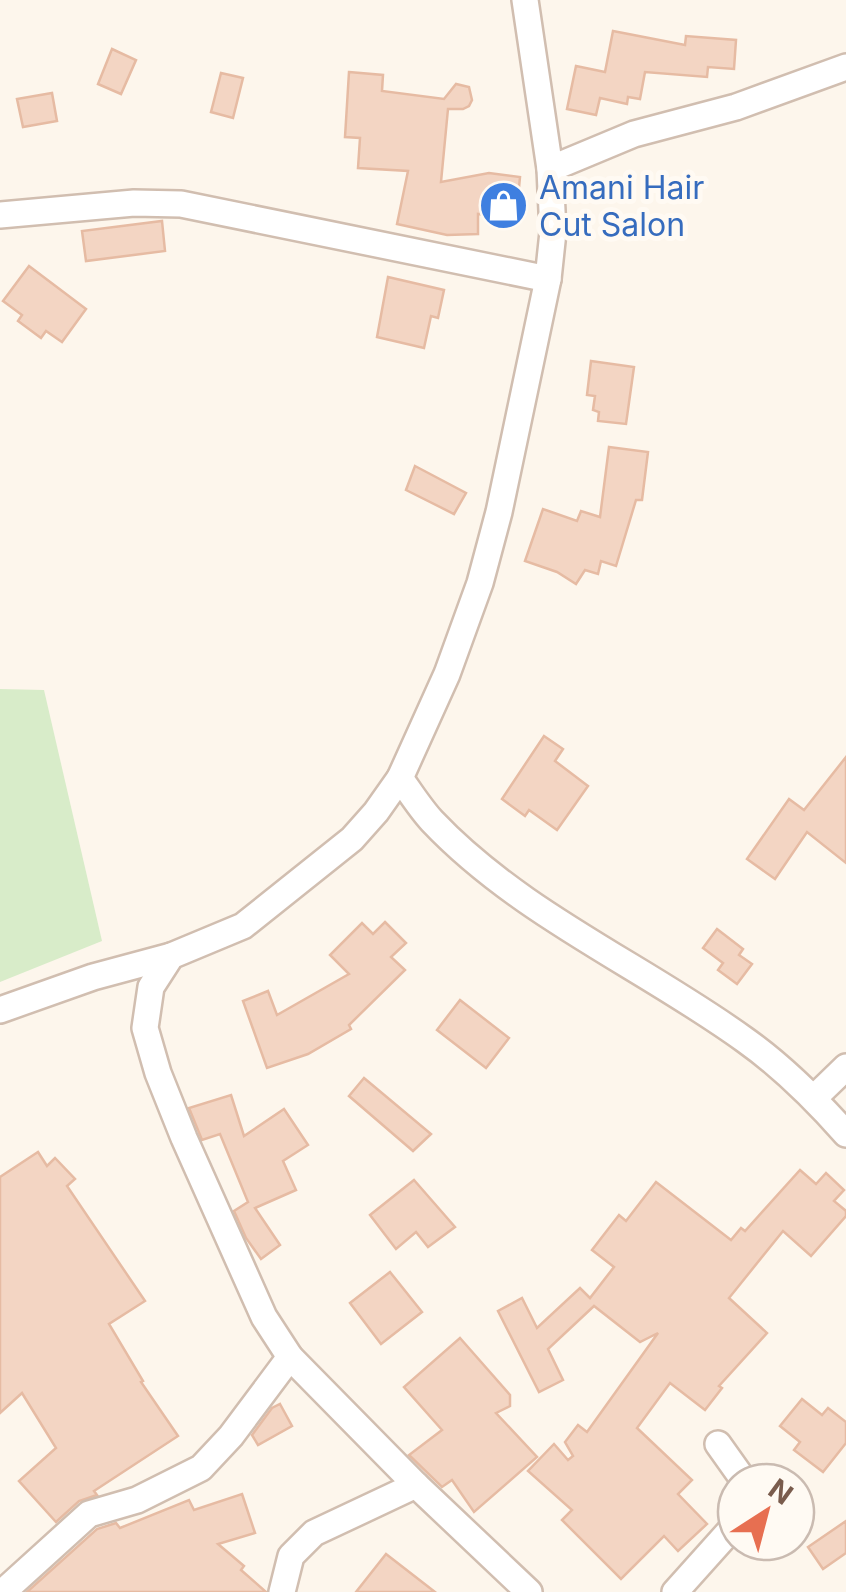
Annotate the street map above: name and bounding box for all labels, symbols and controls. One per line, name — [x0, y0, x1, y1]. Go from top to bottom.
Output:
place label: Amani Hair Cut Salon — [539, 168, 704, 244]
shop icon: Amani Hair Cut Salon — [478, 179, 530, 231]
north arrow — [716, 1462, 816, 1562]
text: N — [762, 1472, 799, 1512]

